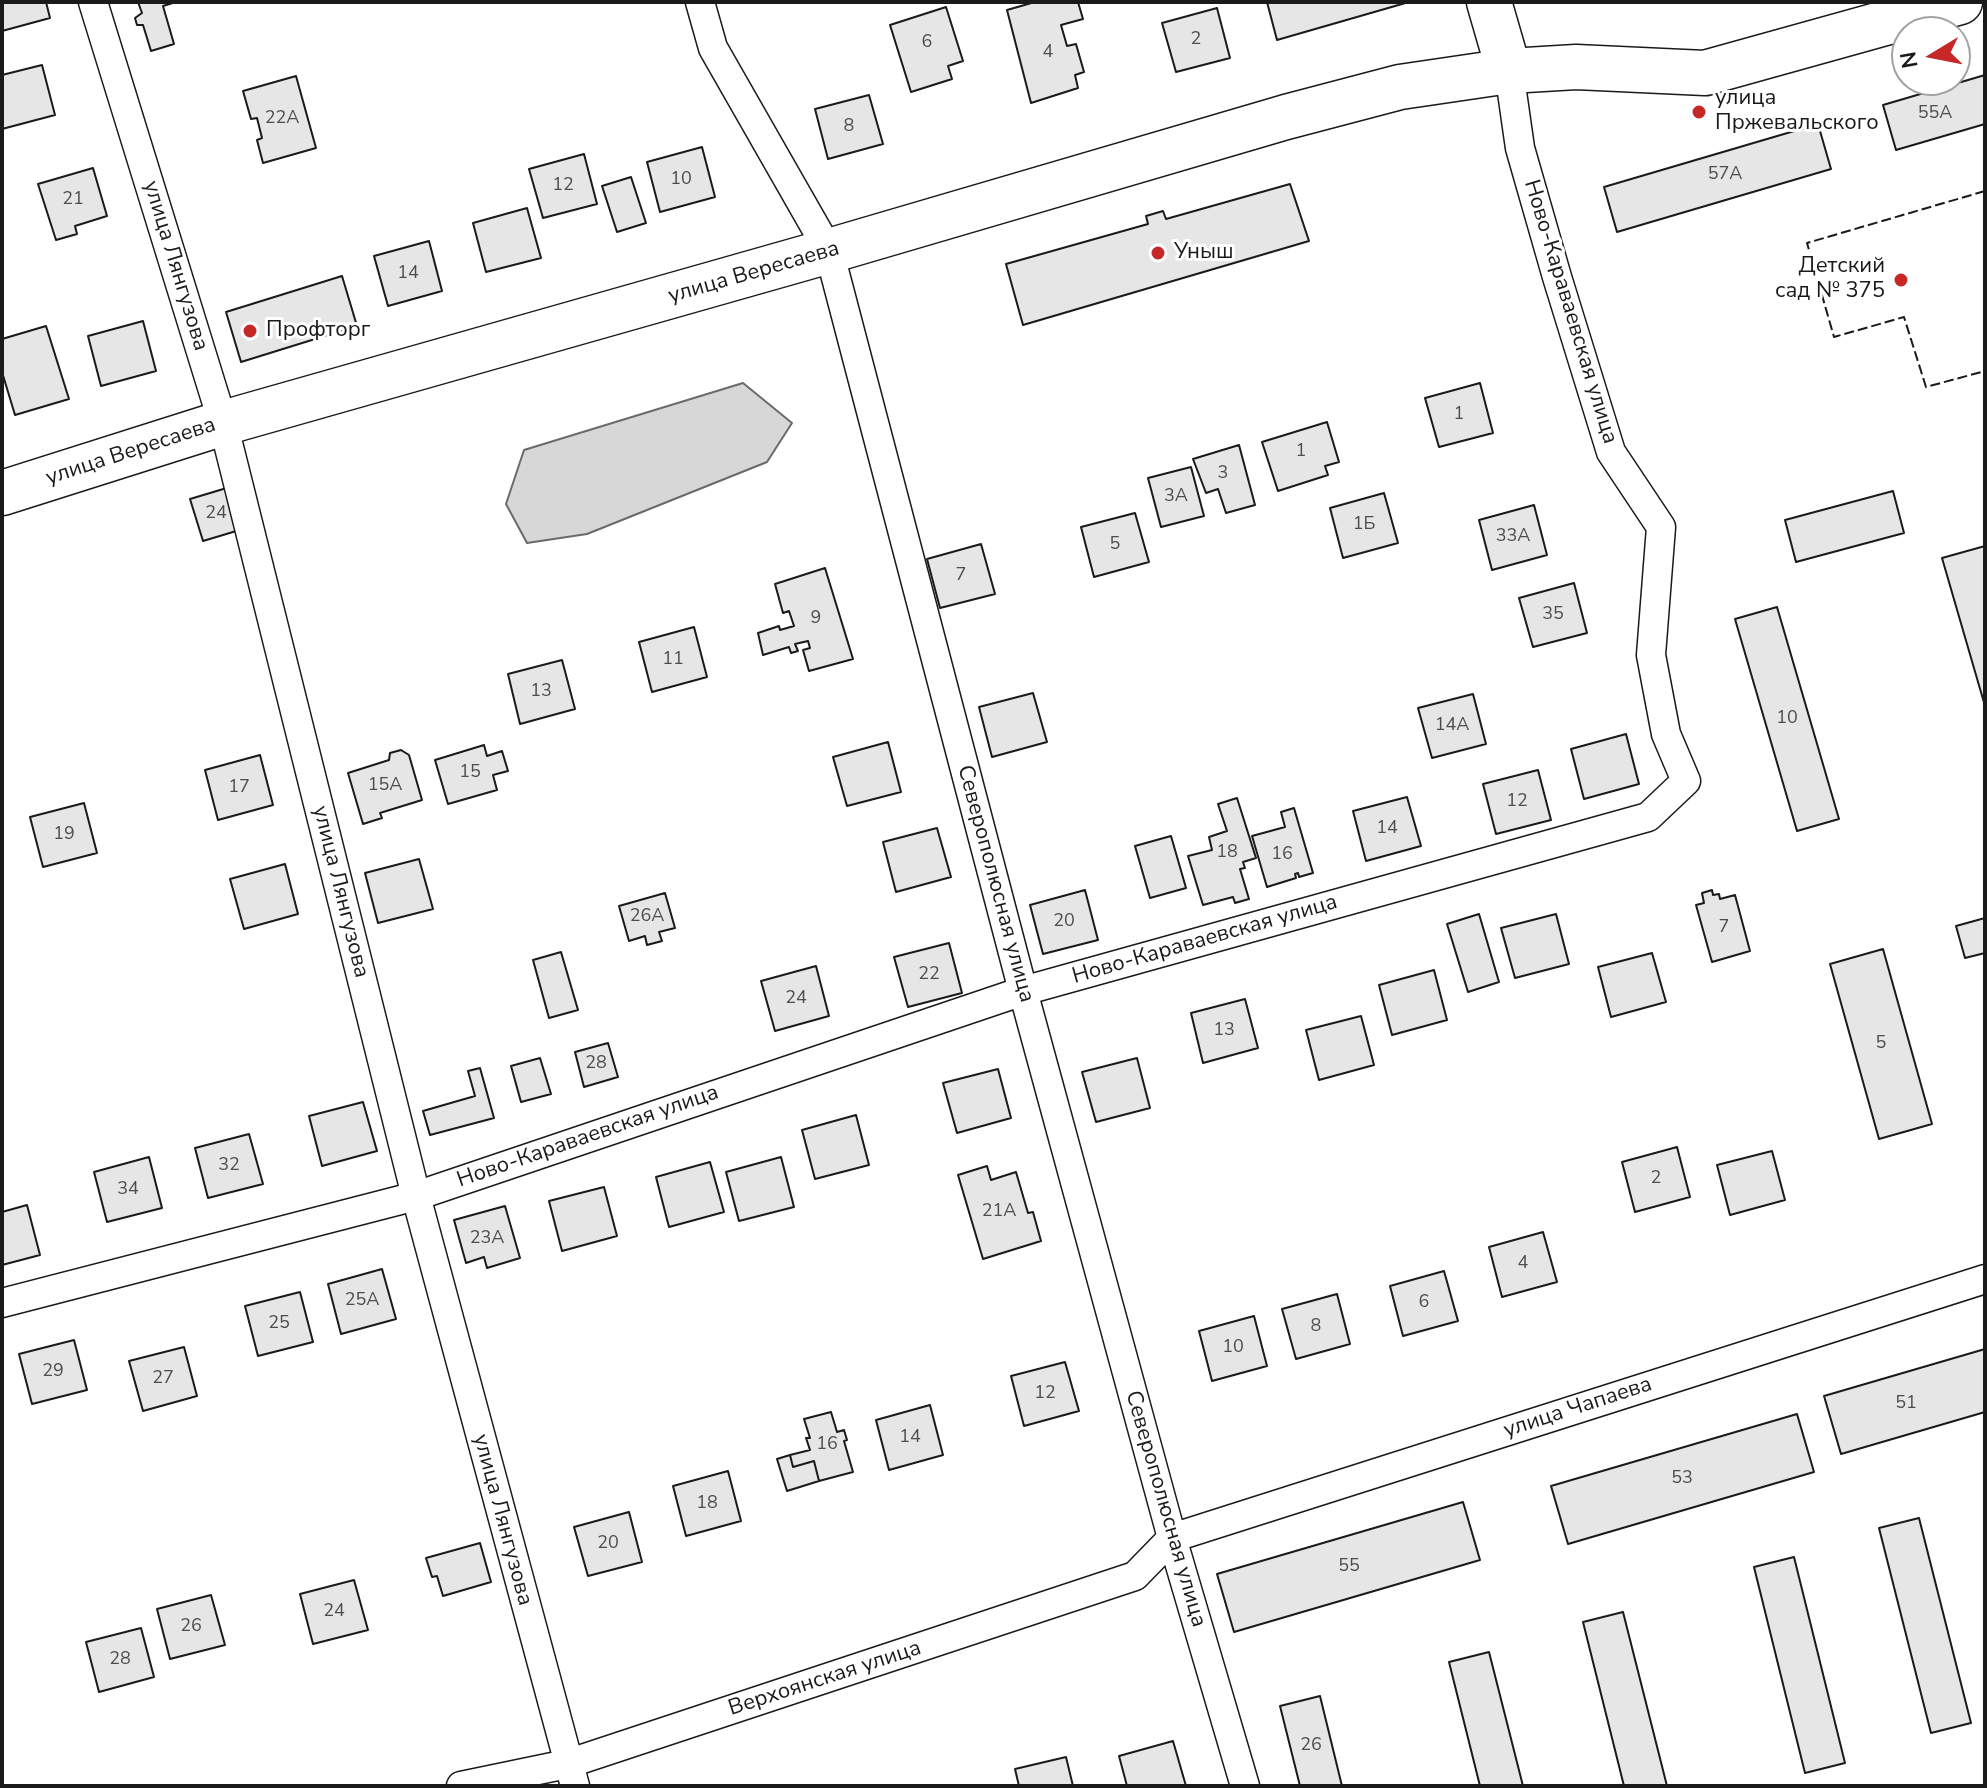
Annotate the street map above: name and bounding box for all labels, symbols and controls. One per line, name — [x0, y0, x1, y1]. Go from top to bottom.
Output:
north arrow — [1891, 16, 1971, 96]
house number: 2 — [1191, 29, 1201, 51]
house number: 6 — [922, 32, 932, 54]
house number: 4 — [1043, 42, 1053, 64]
text: N — [1893, 49, 1926, 71]
place label: улица Пржевальского — [1715, 86, 1879, 138]
marker: улица Пржевальского — [1690, 103, 1708, 121]
house number: 55А — [1918, 103, 1952, 125]
house number: 22А — [265, 108, 299, 130]
house number: 8 — [844, 116, 854, 138]
house number: 57А — [1708, 164, 1742, 186]
house number: 10 — [670, 169, 692, 191]
house number: 12 — [552, 175, 574, 197]
street label: Ново-Караваевская улица — [1517, 177, 1623, 447]
street label: улица Лянгузова — [137, 178, 213, 354]
house number: 21 — [62, 189, 84, 211]
street label: улица Вересаева — [665, 236, 843, 310]
place label: Уныш — [1174, 240, 1234, 266]
marker: Уныш — [1149, 244, 1167, 262]
place label: Детский сад № 375 — [1775, 254, 1885, 306]
house number: 14 — [397, 263, 419, 285]
marker: Детский сад № 375 — [1892, 271, 1910, 289]
place label: Профторг — [266, 318, 370, 344]
marker: Профторг — [241, 322, 259, 340]
house number: 1 — [1454, 404, 1464, 426]
street label: улица Вересаева — [43, 412, 219, 492]
house number: 1 — [1296, 441, 1306, 463]
house number: 3 — [1218, 463, 1228, 485]
house number: 3А — [1164, 486, 1188, 508]
house number: 24 — [205, 503, 227, 525]
house number: 1Б — [1353, 514, 1375, 536]
house number: 33А — [1496, 526, 1530, 548]
house number: 5 — [1110, 534, 1120, 556]
house number: 7 — [956, 565, 966, 587]
house number: 35 — [1542, 604, 1564, 626]
house number: 9 — [811, 608, 821, 630]
house number: 11 — [662, 649, 684, 671]
house number: 13 — [530, 681, 552, 703]
house number: 10 — [1776, 708, 1798, 730]
house number: 14А — [1435, 715, 1469, 737]
house number: 15 — [459, 762, 481, 784]
street label: Северополюсная улица — [951, 762, 1039, 1006]
house number: 15А — [368, 775, 402, 797]
house number: 17 — [228, 777, 250, 799]
house number: 12 — [1506, 791, 1528, 813]
street label: улица Лянгузова — [306, 803, 374, 981]
house number: 14 — [1376, 818, 1398, 840]
house number: 19 — [53, 824, 75, 846]
house number: 18 — [1216, 842, 1238, 864]
house number: 16 — [1271, 844, 1293, 866]
street label: Ново-Караваевская улица — [1069, 889, 1341, 991]
house number: 26А — [630, 906, 664, 928]
house number: 20 — [1053, 911, 1075, 933]
house number: 7 — [1719, 917, 1729, 939]
house number: 22 — [918, 964, 940, 986]
house number: 24 — [785, 988, 807, 1010]
house number: 13 — [1213, 1020, 1235, 1042]
house number: 5 — [1876, 1033, 1886, 1055]
house number: 28 — [585, 1053, 607, 1075]
street label: Ново-Караваевская улица — [454, 1080, 722, 1194]
house number: 32 — [218, 1155, 240, 1177]
house number: 2 — [1651, 1168, 1661, 1190]
house number: 34 — [117, 1179, 139, 1201]
house number: 21А — [982, 1201, 1016, 1223]
house number: 23А — [470, 1228, 504, 1250]
house number: 4 — [1518, 1253, 1528, 1275]
house number: 25А — [345, 1290, 379, 1312]
house number: 6 — [1419, 1292, 1429, 1314]
house number: 25 — [268, 1313, 290, 1335]
house number: 8 — [1311, 1316, 1321, 1338]
house number: 10 — [1222, 1337, 1244, 1359]
house number: 29 — [42, 1361, 64, 1383]
house number: 27 — [152, 1368, 174, 1390]
street label: улица Чапаева — [1501, 1372, 1655, 1444]
house number: 12 — [1034, 1383, 1056, 1405]
street label: Северополюсная улица — [1119, 1388, 1211, 1630]
house number: 51 — [1895, 1393, 1917, 1415]
house number: 14 — [899, 1427, 921, 1449]
street label: улица Лянгузова — [466, 1431, 538, 1609]
house number: 16 — [816, 1434, 838, 1456]
house number: 53 — [1671, 1468, 1693, 1490]
house number: 18 — [696, 1493, 718, 1515]
house number: 20 — [597, 1533, 619, 1555]
house number: 55 — [1338, 1556, 1360, 1578]
house number: 24 — [323, 1601, 345, 1623]
house number: 26 — [180, 1616, 202, 1638]
street label: Верхоянская улица — [725, 1635, 925, 1723]
house number: 28 — [109, 1649, 131, 1671]
house number: 26 — [1300, 1735, 1322, 1757]

